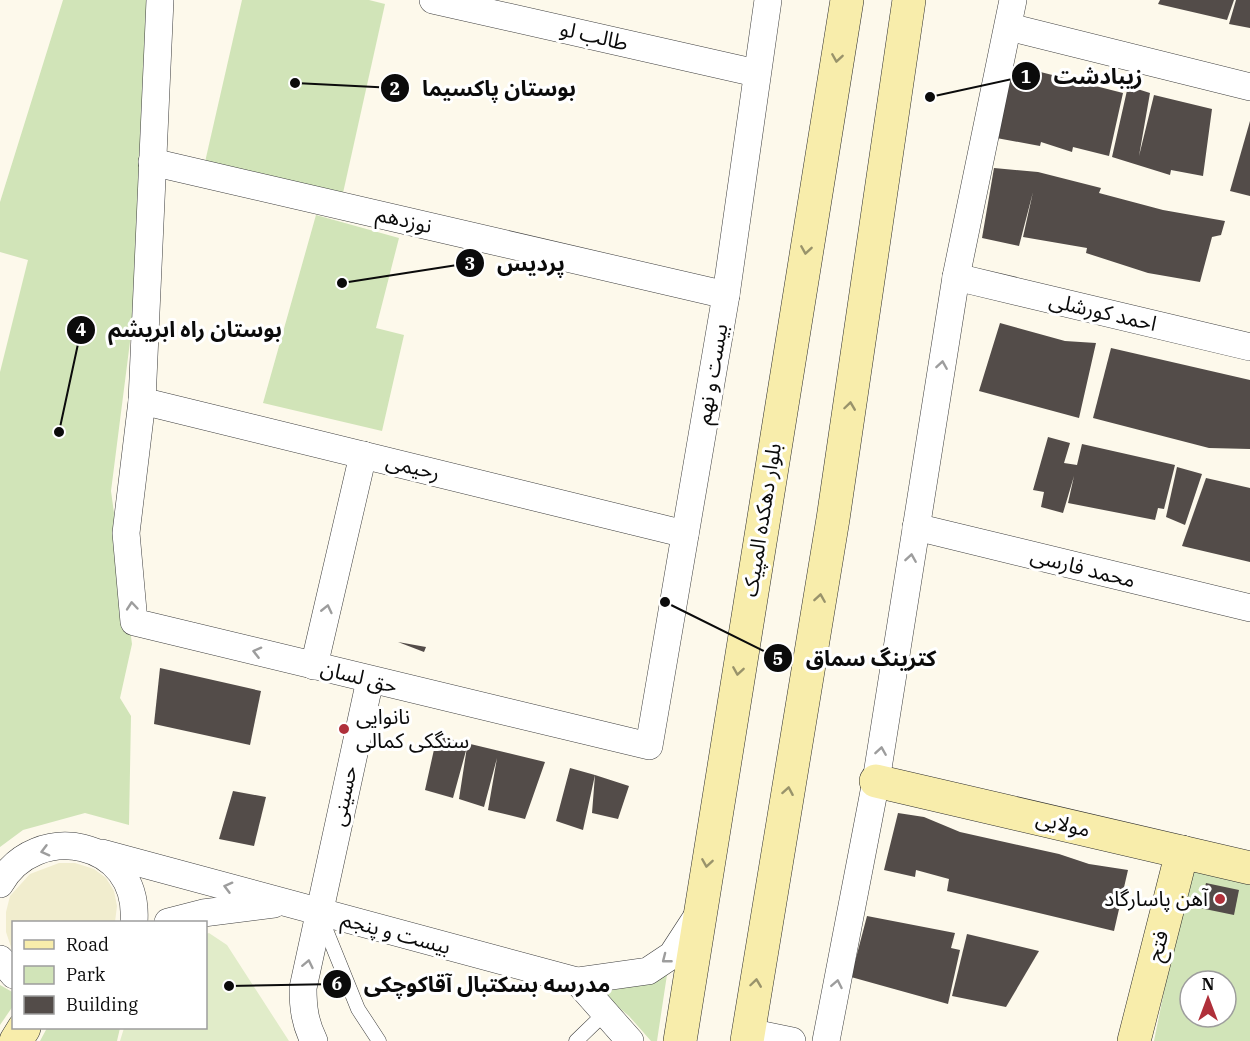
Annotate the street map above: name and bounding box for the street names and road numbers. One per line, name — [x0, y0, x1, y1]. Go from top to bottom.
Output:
street label: طالب لو — [557, 14, 631, 56]
street label: نوزدهم — [373, 199, 435, 241]
street label: احمد کورشلی — [1047, 285, 1160, 337]
street label: بیست و نهم — [688, 321, 736, 427]
street label: بلوار دهکده المپیک — [735, 441, 787, 599]
street label: رحیمی — [383, 446, 443, 486]
street label: محمد فارسی — [1028, 540, 1139, 594]
street label: حق لسان — [318, 653, 400, 699]
street label: حسینی — [323, 763, 363, 828]
street label: مولایی — [1033, 803, 1093, 843]
street label: بیست و پنجم — [338, 904, 454, 962]
street label: فتح — [1140, 927, 1176, 965]

